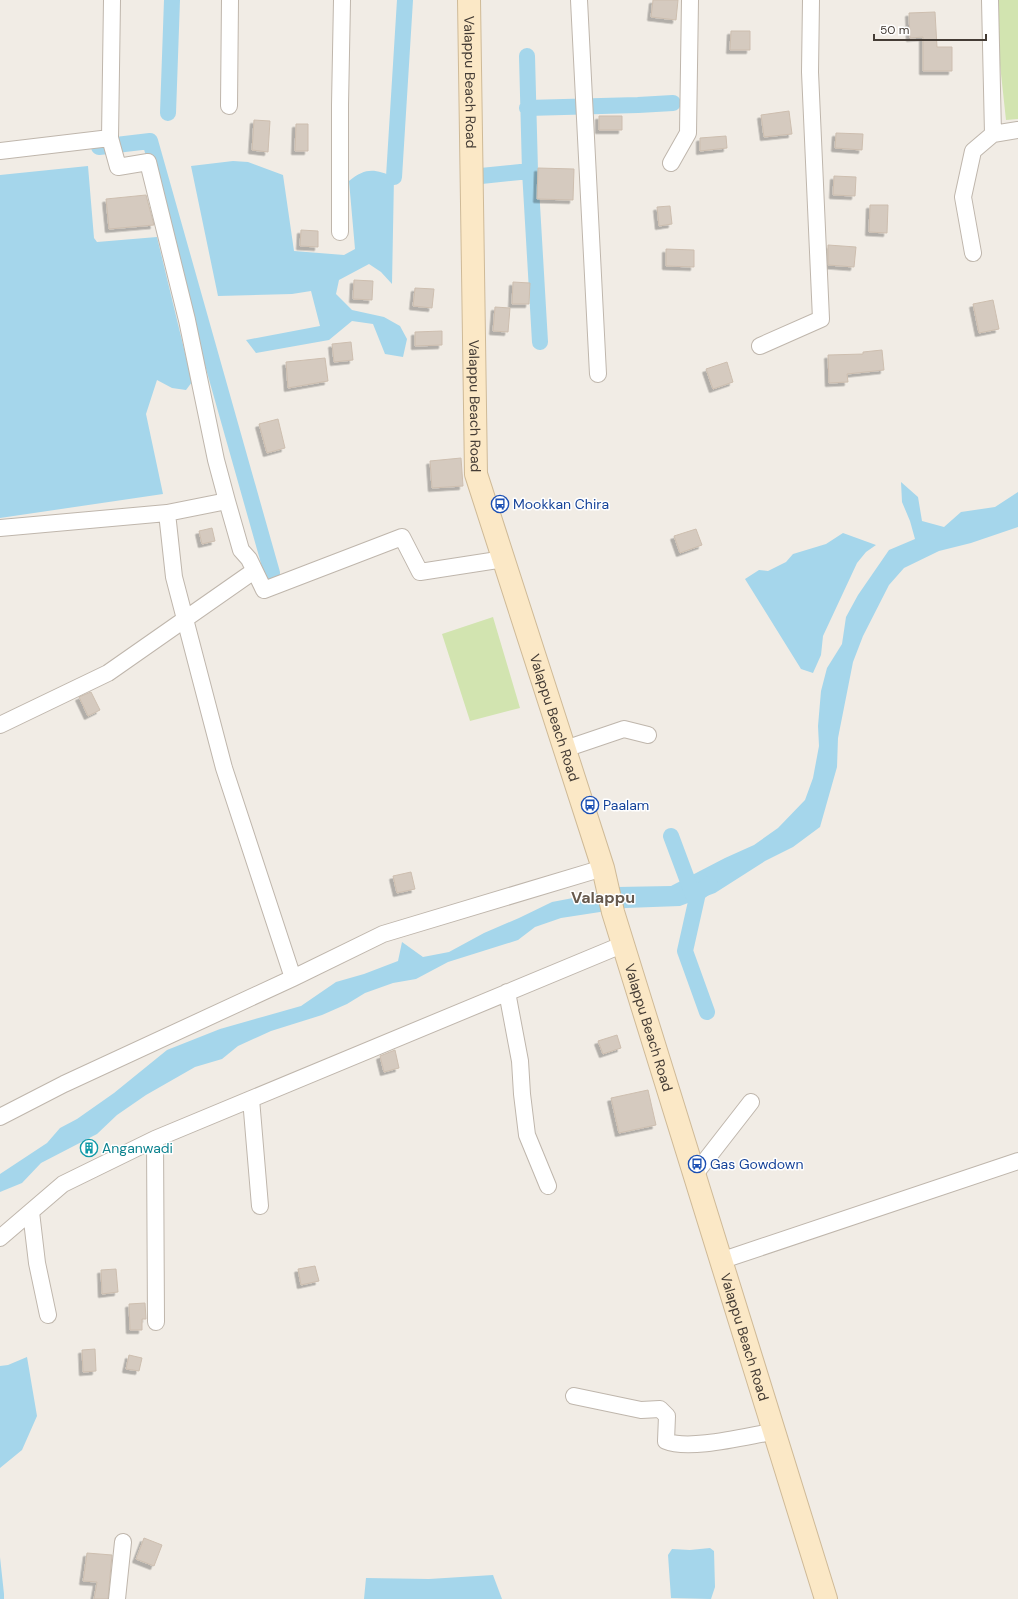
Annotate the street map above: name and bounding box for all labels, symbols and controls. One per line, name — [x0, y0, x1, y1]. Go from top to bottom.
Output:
street label: Valappu Beach Road — [460, 15, 480, 148]
scale bar — [874, 16, 986, 42]
text: 50 m — [880, 22, 909, 38]
street label: Valappu Beach Road — [465, 339, 485, 472]
bus stop icon: Mookkan Chira — [490, 494, 510, 514]
place label: Mookkan Chira — [513, 495, 609, 513]
street label: Valappu Beach Road — [526, 652, 583, 784]
bus stop icon: Paalam — [580, 795, 600, 815]
place label: Paalam — [603, 796, 649, 814]
district label: Valappu — [571, 887, 635, 908]
street label: Valappu Beach Road — [621, 961, 677, 1093]
building icon: Anganwadi — [79, 1138, 99, 1158]
place label: Anganwadi — [102, 1139, 173, 1157]
bus stop icon: Gas Gowdown — [687, 1154, 707, 1174]
place label: Gas Gowdown — [710, 1155, 804, 1173]
street label: Valappu Beach Road — [716, 1271, 773, 1403]

